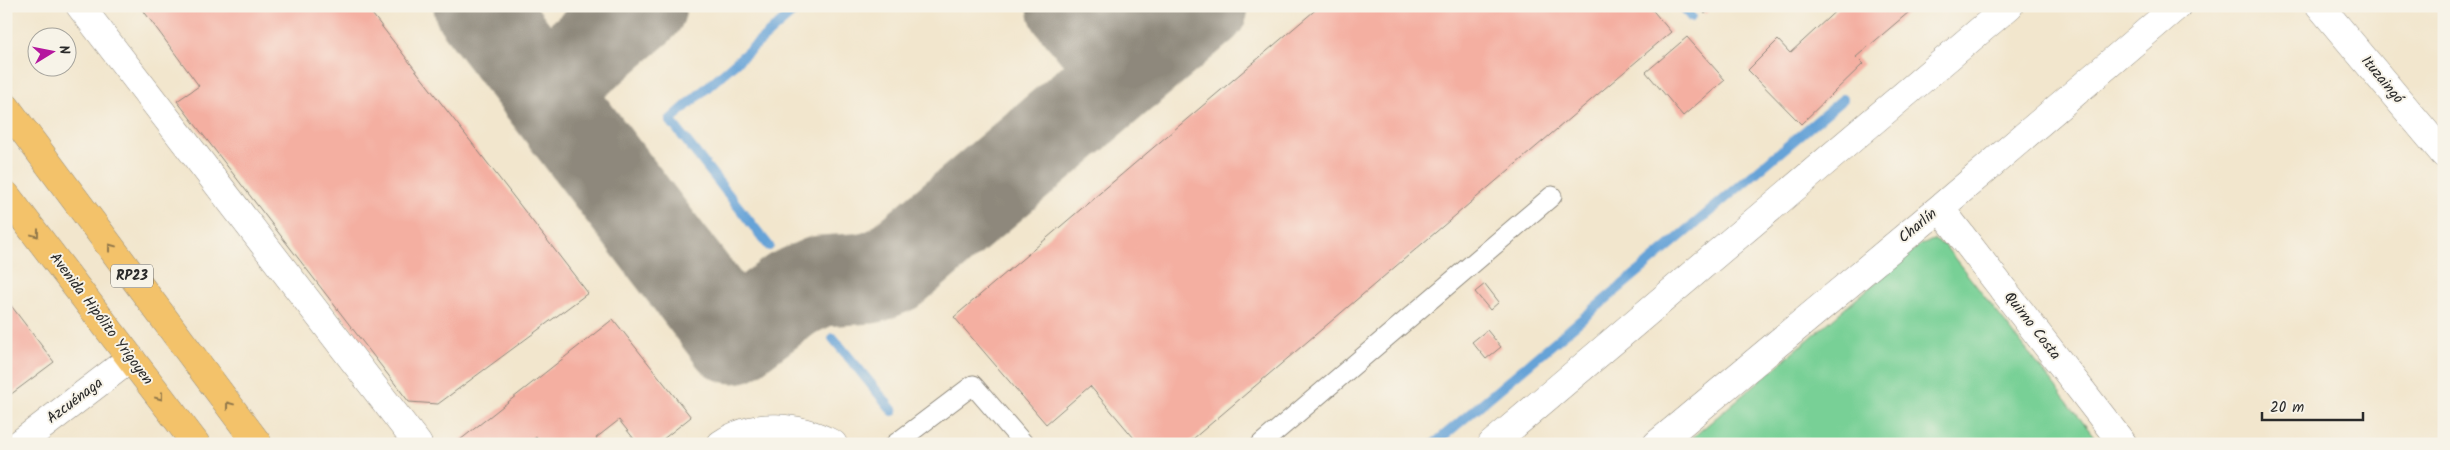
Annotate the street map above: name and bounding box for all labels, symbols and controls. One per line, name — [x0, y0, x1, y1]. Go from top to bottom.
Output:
north arrow — [28, 28, 78, 78]
text: N — [52, 44, 75, 56]
street label: Ituzaingó — [2355, 51, 2410, 110]
street label: Charlín — [1893, 203, 1943, 249]
one-way arrow — [30, 228, 39, 238]
one-way arrow — [108, 244, 116, 253]
street label: Avenida Hipólito Yrigoyen — [43, 248, 159, 390]
road number: RP23 — [111, 264, 153, 288]
street label: Quirno Costa — [1998, 287, 2066, 365]
street label: Azcuénaga — [42, 372, 108, 430]
scale bar — [2262, 390, 2364, 422]
one-way arrow — [155, 391, 163, 400]
text: 20 m — [2270, 396, 2304, 420]
one-way arrow — [226, 401, 235, 411]

